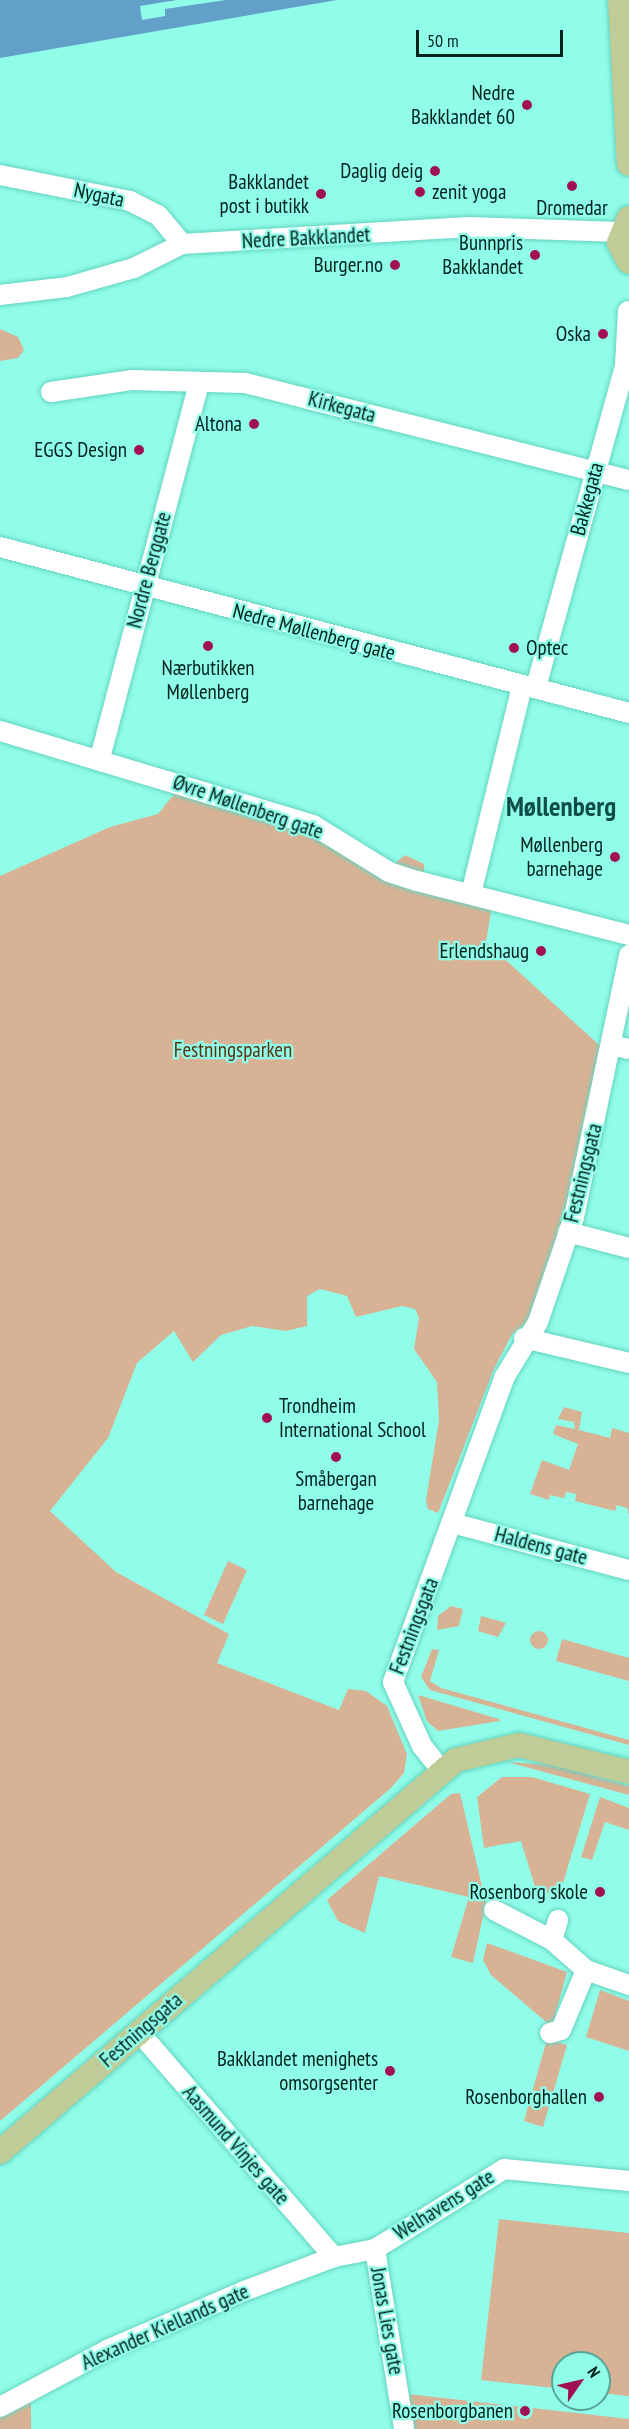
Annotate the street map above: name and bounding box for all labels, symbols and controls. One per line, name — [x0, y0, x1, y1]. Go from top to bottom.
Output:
scale bar — [419, 18, 566, 56]
text: 50 m — [427, 29, 459, 52]
place label: Nedre Bakklandet 60 — [411, 80, 515, 130]
marker: Nedre Bakklandet 60 — [520, 98, 534, 112]
place label: Daglig deig — [340, 158, 423, 184]
marker: Daglig deig — [428, 164, 442, 178]
place label: Bakklandet post i butikk — [220, 169, 309, 219]
street label: Nygata — [72, 177, 126, 213]
place label: zenit yoga — [432, 179, 506, 205]
marker: Dromedar — [565, 179, 579, 193]
marker: zenit yoga — [413, 185, 427, 199]
marker: Bakklandet post i butikk — [314, 187, 328, 201]
place label: Dromedar — [536, 195, 608, 221]
street label: Nedre Bakklandet — [241, 222, 371, 254]
place label: Bunnpris Bakklandet — [442, 230, 523, 280]
marker: Bunnpris Bakklandet — [528, 248, 542, 262]
place label: Burger.no — [314, 252, 383, 278]
marker: Burger.no — [388, 258, 402, 272]
place label: Oska — [556, 321, 591, 347]
marker: Oska — [596, 327, 610, 341]
street label: Kirkegata — [306, 386, 378, 428]
place label: Altona — [195, 411, 242, 437]
marker: Altona — [247, 417, 261, 431]
place label: EGGS Design — [34, 437, 127, 463]
marker: EGGS Design — [132, 443, 146, 457]
street label: Bakkegata — [565, 460, 609, 538]
street label: Nordre Berggate — [121, 509, 177, 631]
street label: Nedre Møllenberg gate — [230, 598, 398, 666]
place label: Optec — [526, 635, 568, 661]
marker: Nærbutikken Møllenberg — [201, 639, 215, 653]
marker: Optec — [507, 641, 521, 655]
place label: Nærbutikken Møllenberg — [161, 655, 255, 705]
street label: Øvre Møllenberg gate — [170, 769, 326, 845]
district label: Møllenberg — [506, 791, 616, 823]
place label: Møllenberg barnehage — [520, 832, 603, 882]
marker: Møllenberg barnehage — [608, 850, 622, 864]
place label: Erlendshaug — [439, 938, 529, 964]
marker: Erlendshaug — [534, 944, 548, 958]
park label: Festningsparken — [174, 1037, 292, 1063]
street label: Festningsgata — [559, 1121, 607, 1225]
place label: Trondheim International School — [279, 1393, 426, 1443]
marker: Trondheim International School — [260, 1411, 274, 1425]
marker: Småbergan barnehage — [329, 1450, 343, 1464]
place label: Småbergan barnehage — [295, 1466, 377, 1516]
street label: Haldens gate — [492, 1522, 590, 1570]
street label: Festningsgata — [384, 1574, 444, 1678]
place label: Rosenborg skole — [470, 1879, 588, 1905]
marker: Rosenborg skole — [593, 1885, 607, 1899]
street label: Festningsgata — [95, 1987, 187, 2073]
place label: Bakklandet menighets omsorgsenter — [217, 2046, 378, 2096]
marker: Bakklandet menighets omsorgsenter — [383, 2064, 397, 2078]
street label: Aasmund Vinjes gate — [177, 2080, 295, 2210]
place label: Rosenborghallen — [465, 2084, 587, 2110]
marker: Rosenborghallen — [592, 2090, 606, 2104]
street label: Welhavens gate — [389, 2164, 499, 2246]
street label: Jonas Lies gate — [365, 2265, 409, 2377]
street label: Alexander Kiellands gate — [77, 2279, 253, 2375]
north arrow — [551, 2351, 611, 2411]
text: N — [584, 2363, 605, 2381]
place label: Rosenborgbanen — [392, 2398, 513, 2424]
marker: Rosenborgbanen — [518, 2404, 532, 2418]

